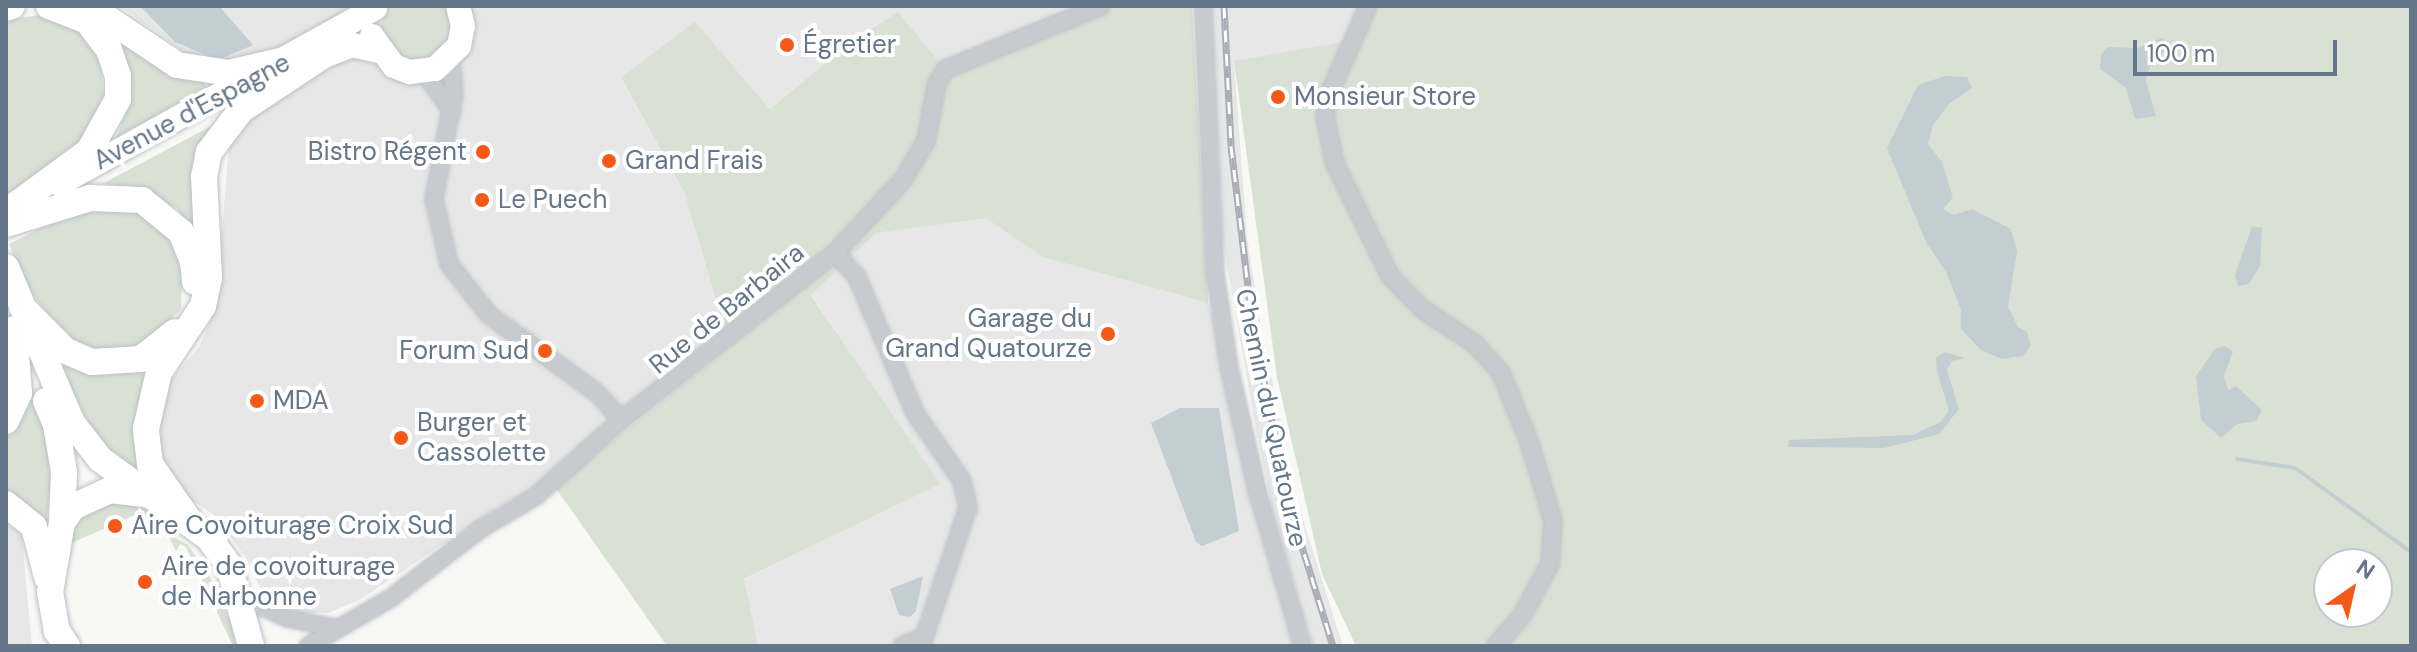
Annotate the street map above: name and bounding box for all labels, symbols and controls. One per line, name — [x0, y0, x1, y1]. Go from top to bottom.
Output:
scale bar — [2137, 24, 2341, 74]
place label: Égretier — [803, 29, 896, 61]
marker: Égretier — [778, 36, 796, 54]
text: 100 m — [2147, 38, 2215, 69]
street label: Avenue d'Espagne — [88, 47, 296, 177]
place label: Monsieur Store — [1294, 81, 1476, 113]
marker: Monsieur Store — [1269, 88, 1287, 106]
place label: Bistro Régent — [308, 136, 467, 168]
marker: Bistro Régent — [474, 143, 492, 161]
place label: Grand Frais — [625, 145, 764, 177]
marker: Grand Frais — [600, 152, 618, 170]
place label: Le Puech — [498, 184, 607, 216]
marker: Le Puech — [473, 191, 491, 209]
street label: Rue de Barbaira — [643, 237, 811, 381]
street label: Chemin du Quatourze — [1228, 286, 1314, 550]
place label: Garage du Grand Quatourze — [885, 303, 1092, 364]
marker: Garage du Grand Quatourze — [1099, 325, 1117, 343]
place label: Forum Sud — [399, 335, 529, 367]
marker: Forum Sud — [536, 342, 554, 360]
place label: MDA — [273, 385, 329, 417]
marker: MDA — [248, 392, 266, 410]
place label: Burger et Cassolette — [417, 407, 546, 468]
marker: Burger et Cassolette — [392, 429, 410, 447]
place label: Aire Covoiturage Croix Sud — [131, 510, 453, 542]
marker: Aire Covoiturage Croix Sud — [106, 517, 124, 535]
north arrow — [2313, 548, 2393, 628]
place label: Aire de covoiturage de Narbonne — [161, 551, 395, 612]
text: N — [2351, 553, 2380, 586]
marker: Aire de covoiturage de Narbonne — [136, 573, 154, 591]

